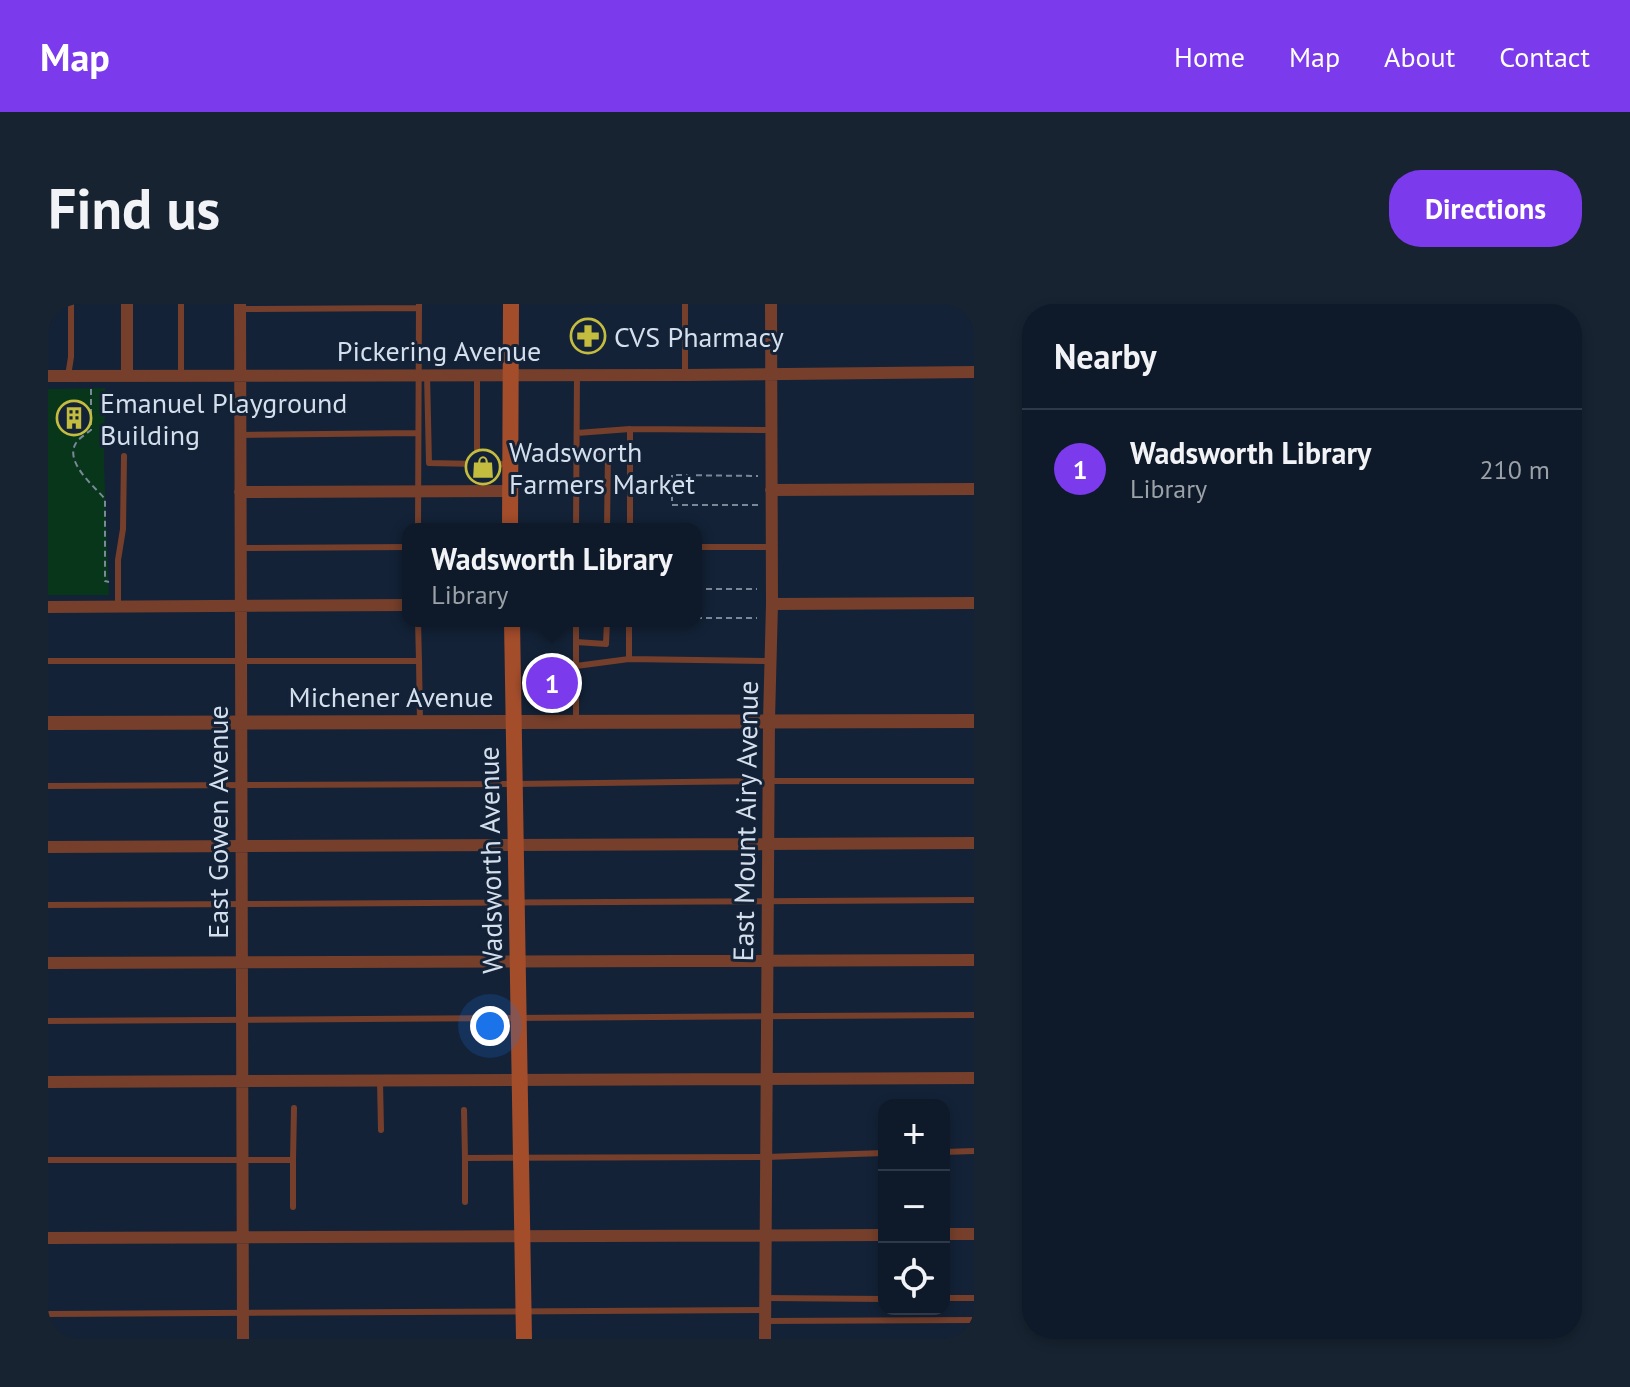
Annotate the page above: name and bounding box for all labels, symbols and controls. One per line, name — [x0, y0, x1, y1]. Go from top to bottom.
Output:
text: Map — [40, 32, 110, 81]
text: Home — [1174, 38, 1245, 75]
text: Map — [1289, 38, 1340, 75]
text: About — [1384, 38, 1455, 75]
text: Contact — [1499, 38, 1590, 75]
button: Directions — [1389, 170, 1582, 247]
text: Find us — [48, 172, 220, 244]
pharmacy icon: CVS Pharmacy — [569, 317, 607, 355]
place label: CVS Pharmacy — [614, 318, 784, 355]
street label: Pickering Avenue — [337, 332, 541, 369]
text: Nearby — [1054, 334, 1156, 378]
place label: Emanuel Playground Building — [100, 384, 347, 453]
building icon: Emanuel Playground Building — [55, 399, 93, 437]
place label: Wadsworth Farmers Market — [509, 433, 695, 502]
text: Wadsworth Library — [1130, 433, 1371, 472]
shop icon: Wadsworth Farmers Market — [464, 448, 502, 486]
text: 1 — [1073, 453, 1087, 486]
text: 210 m — [1479, 453, 1550, 486]
text: Library — [1130, 472, 1207, 505]
popup — [402, 523, 702, 627]
text: Wadsworth Library — [431, 539, 673, 578]
text: Library — [431, 578, 509, 611]
pin: 1 — [526, 653, 578, 713]
street label: Michener Avenue — [289, 678, 493, 715]
street label: East Mount Airy Avenue — [724, 680, 766, 962]
street label: East Gowen Avenue — [199, 705, 236, 939]
street label: Wadsworth Avenue — [470, 746, 510, 974]
your location — [470, 1006, 510, 1046]
map controls — [878, 1099, 950, 1315]
button: + — [878, 1099, 950, 1171]
button: − — [878, 1171, 950, 1243]
button: locate — [878, 1243, 950, 1315]

